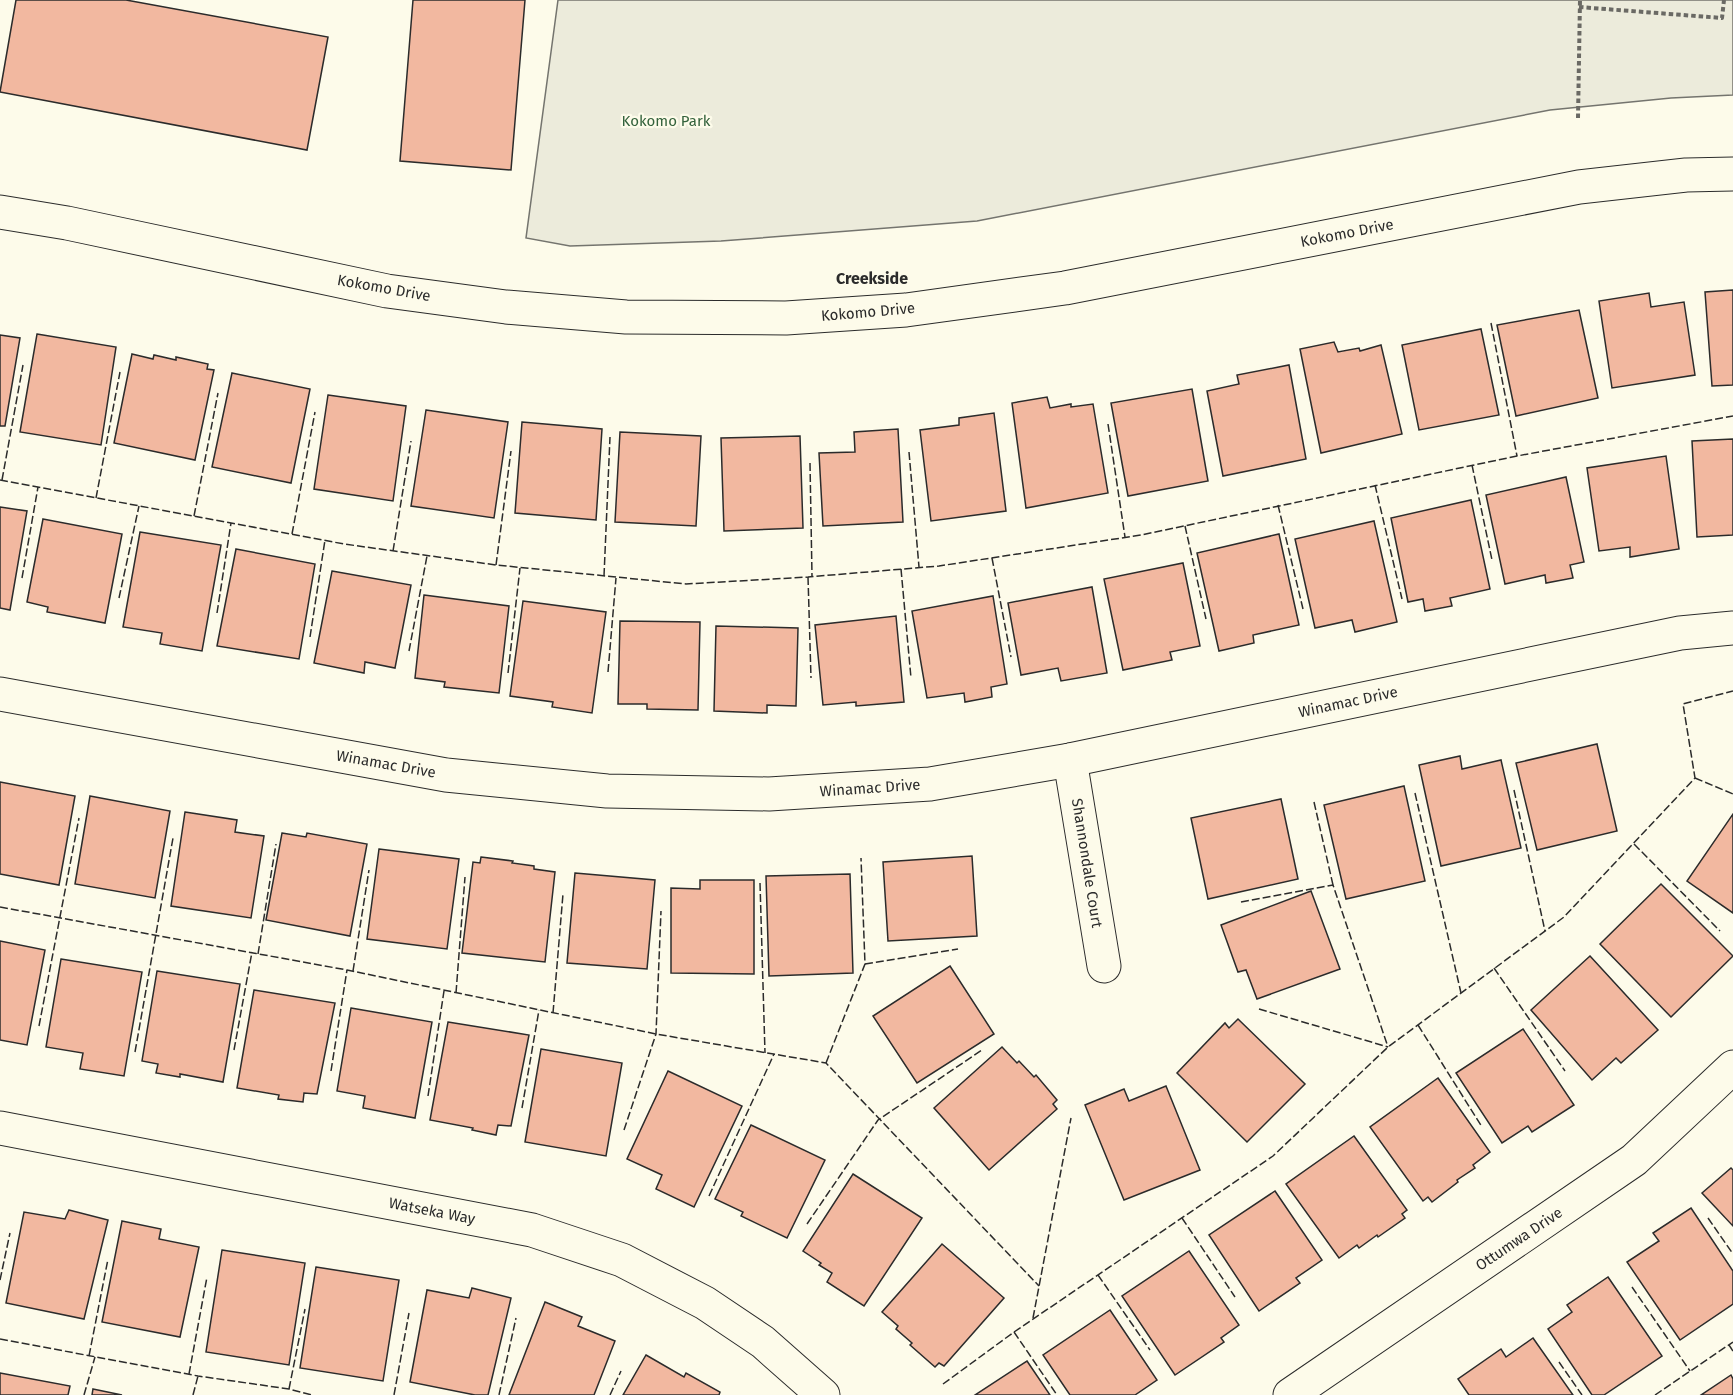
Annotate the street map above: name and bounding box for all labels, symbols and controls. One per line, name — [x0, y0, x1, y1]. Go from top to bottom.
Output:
park label: Kokomo Park — [622, 112, 711, 130]
street label: Kokomo Drive — [1299, 215, 1395, 251]
district label: Creekside — [836, 269, 908, 288]
street label: Kokomo Drive — [336, 271, 432, 305]
street label: Kokomo Drive — [820, 299, 916, 325]
street label: Winamac Drive — [1297, 683, 1399, 721]
street label: Winamac Drive — [335, 746, 437, 782]
street label: Winamac Drive — [819, 776, 921, 800]
street label: Shannondale Court — [1068, 797, 1106, 929]
street label: Watseka Way — [387, 1194, 477, 1228]
street label: Ottumwa Drive — [1472, 1203, 1566, 1275]

